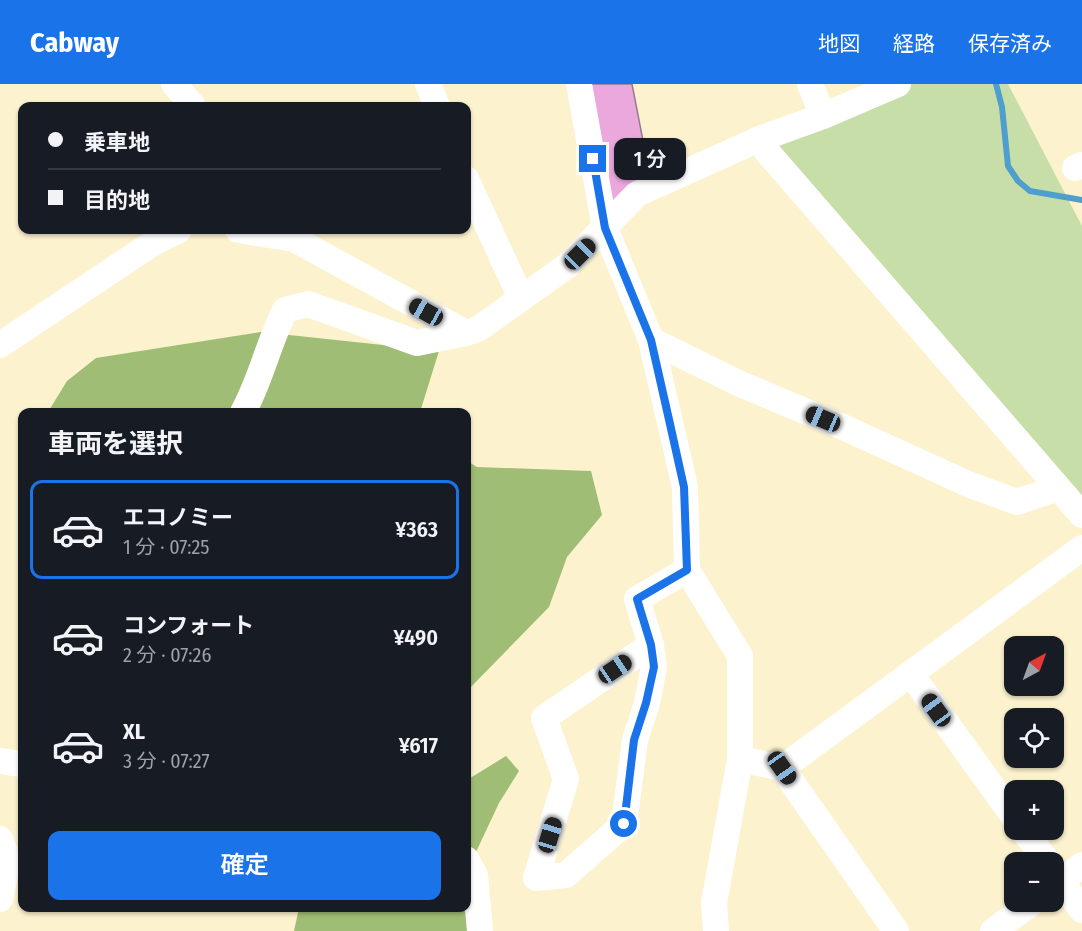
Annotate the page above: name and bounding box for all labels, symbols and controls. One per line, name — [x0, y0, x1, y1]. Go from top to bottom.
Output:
text: Cabway — [30, 26, 119, 59]
text: 地図 — [818, 31, 860, 57]
text: 経路 — [893, 31, 935, 57]
text: 保存済み — [968, 31, 1052, 57]
text: 乗車地 — [84, 129, 150, 156]
callout: 1 分 — [614, 138, 686, 180]
route end — [579, 145, 606, 172]
text: 1 分 — [634, 147, 666, 171]
text: 目的地 — [84, 187, 150, 214]
car — [561, 235, 599, 273]
car — [406, 295, 446, 329]
car — [803, 404, 843, 434]
text: 車両を選択 — [48, 428, 183, 460]
icon: car — [51, 503, 105, 557]
text: エコノミー — [123, 504, 233, 531]
text: ¥363 — [395, 516, 438, 543]
text: 1 分 · 07:25 — [123, 535, 210, 559]
icon: car — [51, 611, 105, 665]
text: コンフォート — [123, 612, 254, 639]
text: ¥490 — [393, 624, 438, 651]
north arrow — [1004, 636, 1064, 696]
map controls — [1004, 636, 1064, 912]
text: 2 分 · 07:26 — [123, 643, 211, 667]
car — [595, 651, 635, 687]
car — [918, 690, 954, 730]
button: locate — [1004, 708, 1064, 768]
text: XL — [123, 718, 145, 745]
icon: car — [51, 719, 105, 773]
text: ¥617 — [399, 732, 438, 759]
car — [764, 748, 800, 788]
text: 3 分 · 07:27 — [123, 749, 210, 773]
button: + — [1004, 780, 1064, 840]
route start — [610, 810, 637, 837]
car — [536, 815, 564, 855]
button: 確定 — [48, 831, 441, 900]
button: − — [1004, 852, 1064, 912]

